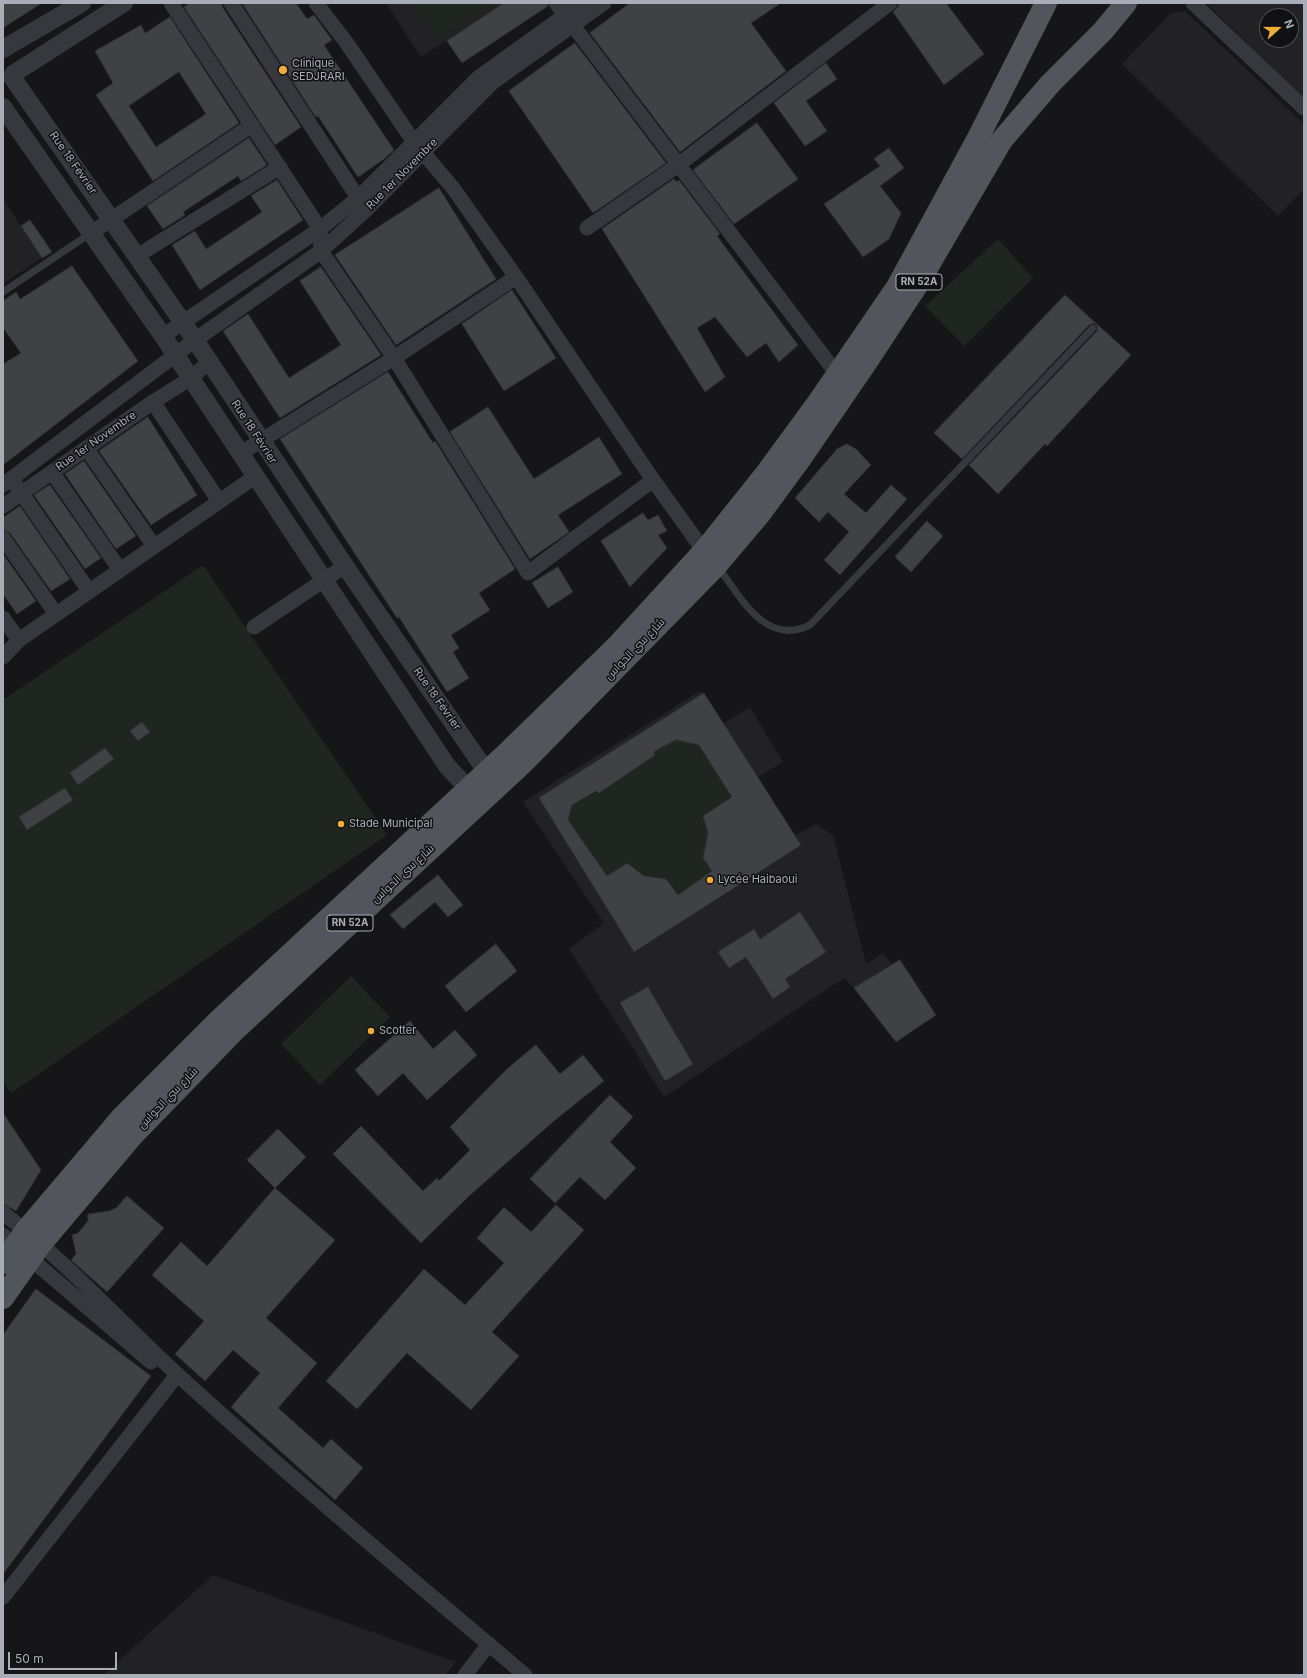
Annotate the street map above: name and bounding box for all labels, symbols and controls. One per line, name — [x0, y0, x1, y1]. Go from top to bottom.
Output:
north arrow — [1259, 8, 1299, 48]
text: N — [1281, 18, 1297, 30]
place label: Clinique SEDJRARI — [292, 57, 345, 83]
marker: Clinique SEDJRARI — [277, 64, 289, 76]
street label: Rue 18 Février — [47, 129, 99, 197]
street label: Rue 1er Novembre — [364, 136, 440, 212]
road number: RN 52A — [896, 274, 942, 290]
street label: Rue 18 Février — [228, 398, 280, 466]
street label: Rue 1er Novembre — [53, 408, 139, 474]
street label: شارع سي الحواس — [602, 615, 668, 683]
street label: Rue 18 Février — [411, 665, 463, 733]
place label: Stade Municipal — [349, 817, 432, 831]
marker: Stade Municipal — [336, 819, 346, 829]
street label: شارع سي الحواس — [369, 842, 437, 906]
place label: Lycée Haibaoui — [718, 873, 797, 887]
marker: Lycée Haibaoui — [705, 875, 715, 885]
road number: RN 52A — [327, 915, 373, 931]
place label: Scotter — [379, 1024, 416, 1038]
marker: Scotter — [366, 1026, 376, 1036]
street label: شارع سي الحواس — [135, 1064, 201, 1132]
scale bar — [10, 1644, 119, 1670]
text: 50 m — [15, 1651, 44, 1666]

